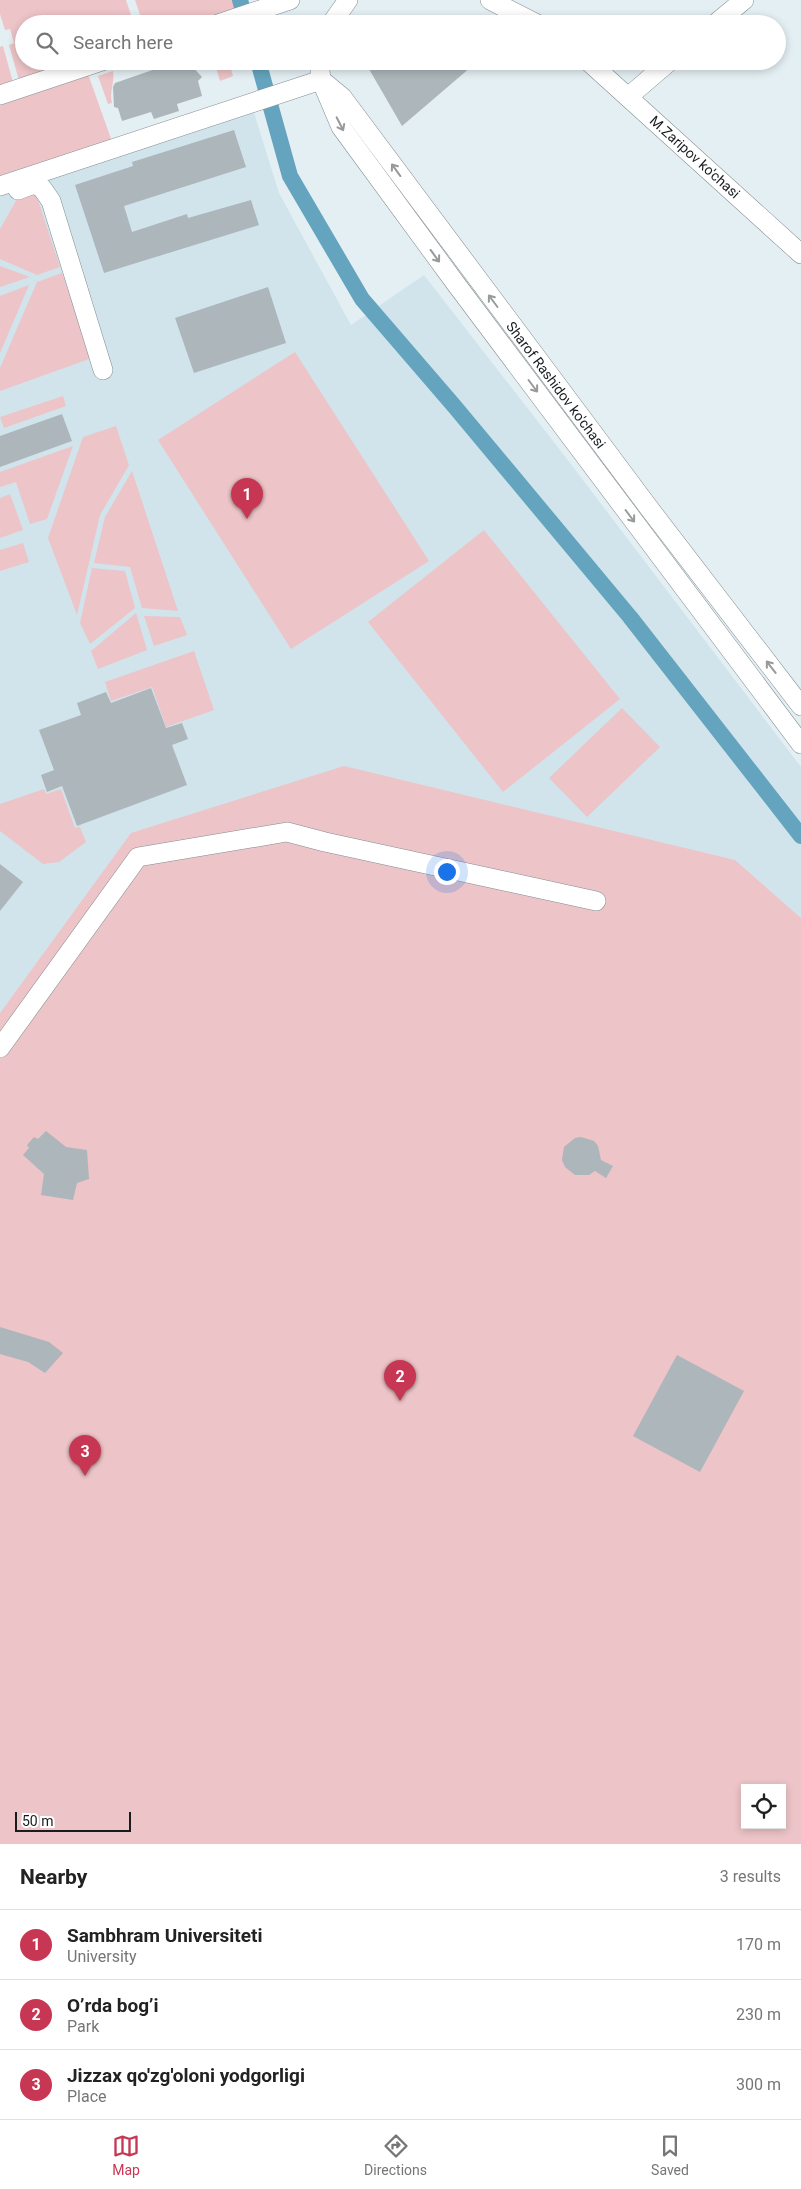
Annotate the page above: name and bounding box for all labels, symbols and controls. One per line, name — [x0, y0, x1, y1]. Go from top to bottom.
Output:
search box — [15, 15, 786, 70]
icon: search — [33, 29, 61, 57]
text: Search here — [73, 31, 173, 54]
street label: M.Zaripov ko'chasi — [647, 112, 743, 202]
one-way arrow — [335, 117, 345, 132]
one-way arrow — [391, 163, 401, 177]
one-way arrow — [430, 249, 440, 263]
one-way arrow — [487, 295, 498, 308]
street label: Sharof Rashidov ko'chasi — [503, 318, 609, 452]
one-way arrow — [527, 379, 538, 392]
pin: 1 — [231, 478, 263, 519]
one-way arrow — [625, 509, 635, 523]
one-way arrow — [766, 661, 777, 674]
your location — [434, 859, 460, 885]
pin: 2 — [384, 1360, 416, 1401]
pin: 3 — [69, 1435, 101, 1476]
map controls — [741, 1784, 786, 1829]
button: locate — [741, 1784, 786, 1829]
scale bar — [15, 1809, 131, 1832]
text: 50 m — [22, 1813, 54, 1829]
text: Nearby — [20, 1865, 87, 1889]
text: 3 results — [720, 1867, 781, 1886]
text: Sambhram Universiteti — [67, 1924, 263, 1947]
text: 1 — [31, 1935, 41, 1954]
text: 170 m — [736, 1935, 781, 1954]
text: University — [67, 1947, 137, 1966]
text: O’rda bog’i — [67, 1994, 158, 2017]
text: 2 — [31, 2005, 41, 2024]
text: 230 m — [736, 2005, 781, 2024]
text: Park — [67, 2017, 99, 2036]
text: Jizzax qo'zg'oloni yodgorligi — [67, 2064, 305, 2087]
text: 3 — [31, 2075, 41, 2094]
text: 300 m — [736, 2075, 781, 2094]
text: Place — [67, 2087, 107, 2106]
tab: Map — [112, 2132, 140, 2178]
tab: Directions — [364, 2132, 427, 2178]
tab: Saved — [651, 2132, 689, 2178]

